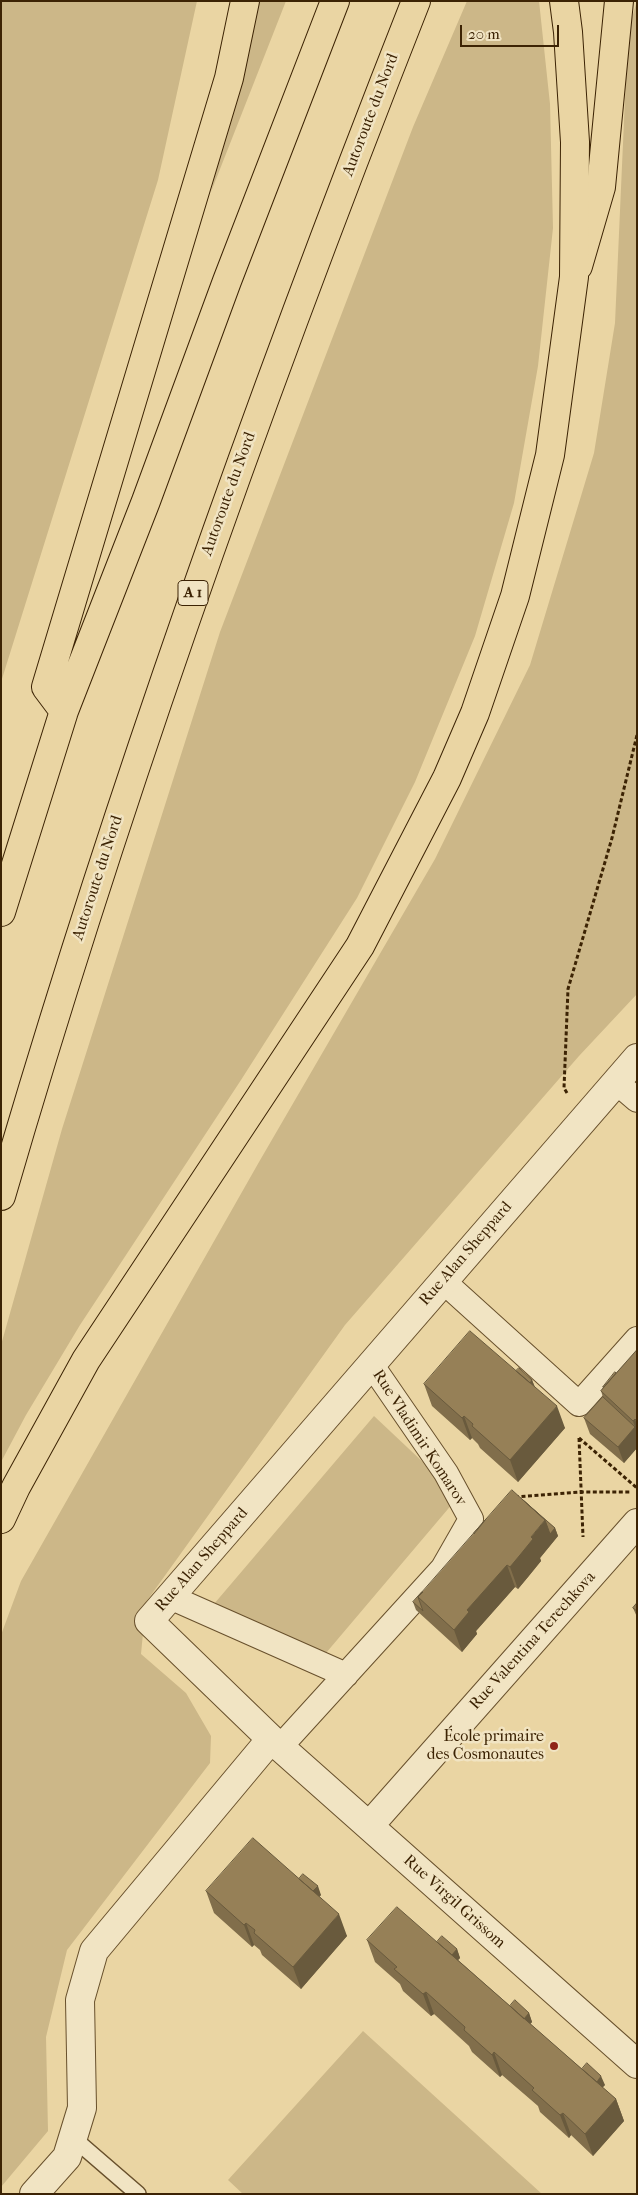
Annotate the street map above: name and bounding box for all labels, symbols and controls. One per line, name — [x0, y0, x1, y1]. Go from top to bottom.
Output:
scale bar — [463, 15, 562, 47]
text: 20 m — [468, 25, 500, 43]
street label: Autoroute du Nord — [339, 51, 403, 179]
street label: Autoroute du Nord — [198, 430, 260, 558]
road number: A 1 — [178, 580, 208, 606]
street label: Autoroute du Nord — [69, 813, 127, 943]
street label: Rue Alan Sheppard — [416, 1198, 516, 1310]
street label: Rue Vladimir Komarov — [368, 1366, 470, 1510]
street label: Rue Alan Sheppard — [152, 1504, 252, 1616]
street label: Rue Valentina Terechkova — [466, 1568, 600, 1714]
place label: École primaire des Cosmonautes — [427, 1727, 544, 1765]
marker: École primaire des Cosmonautes — [548, 1740, 560, 1752]
street label: Rue Virgil Grissom — [399, 1851, 509, 1953]

